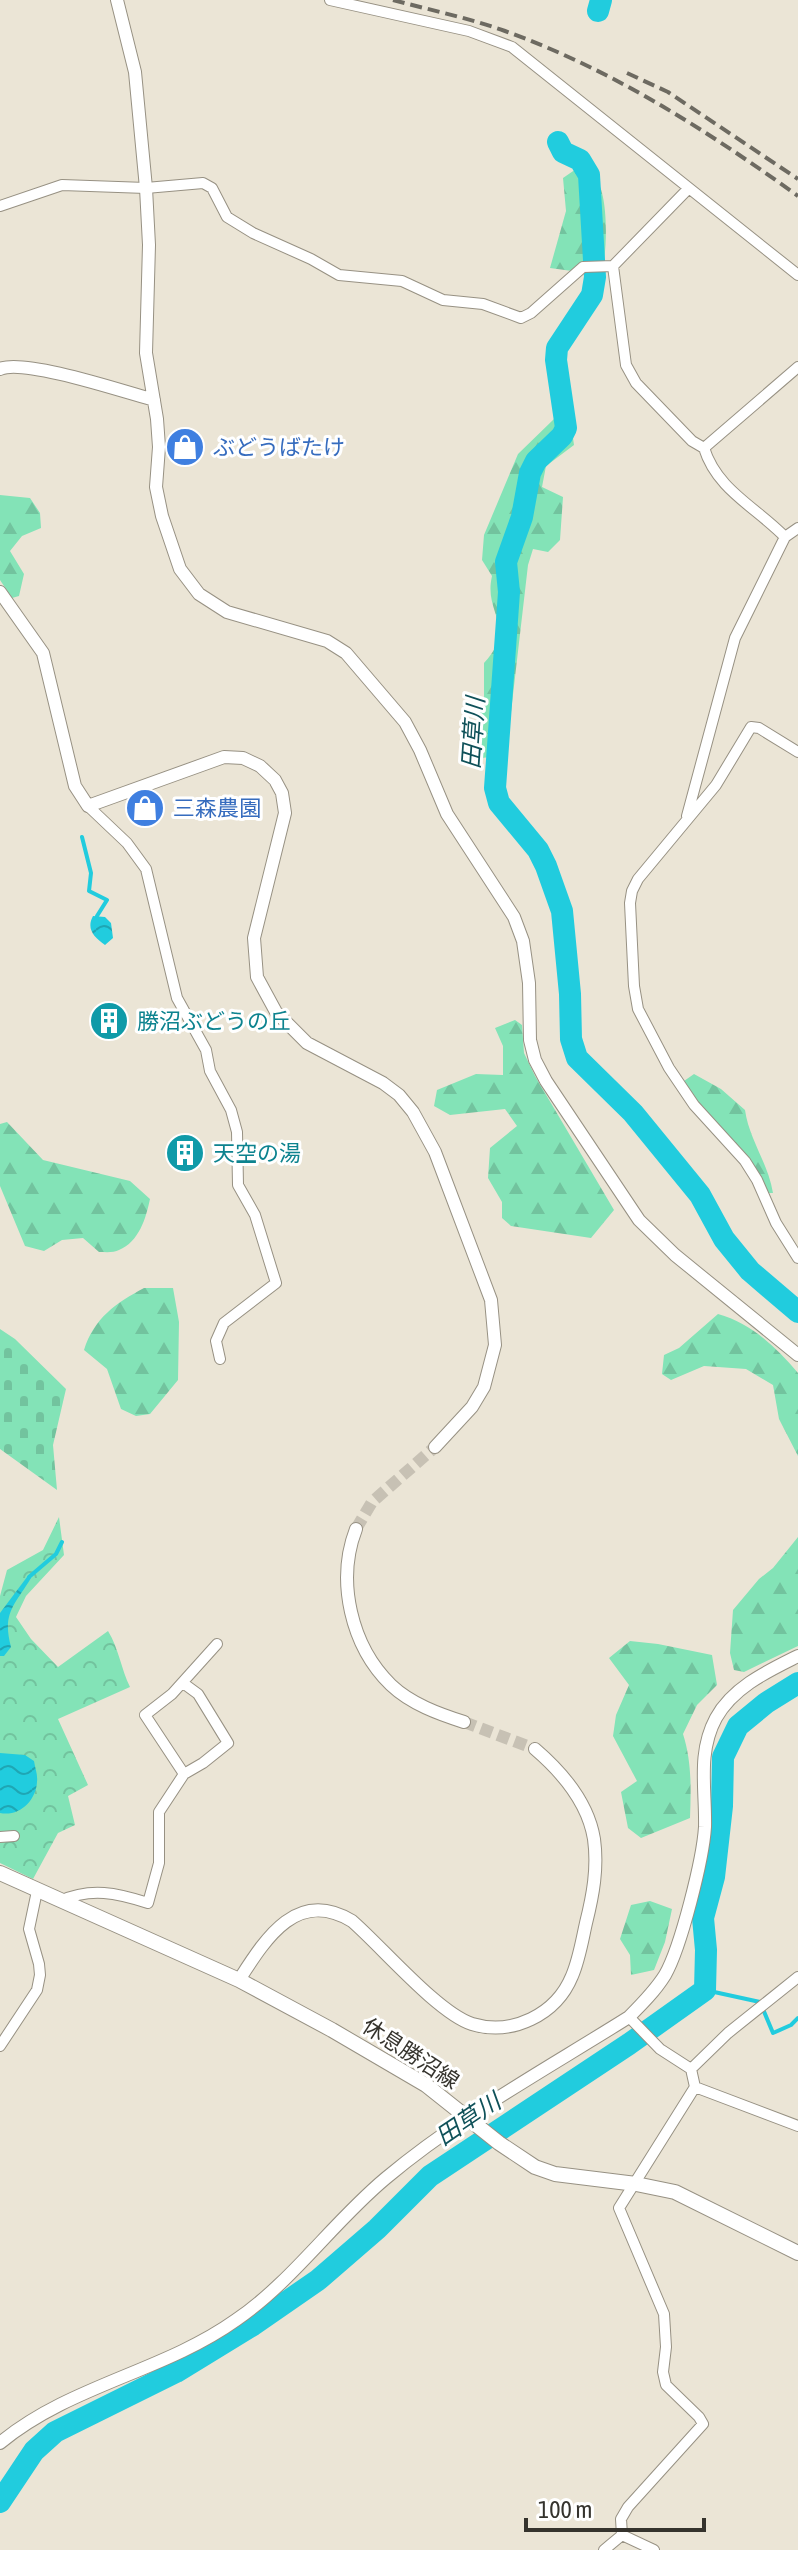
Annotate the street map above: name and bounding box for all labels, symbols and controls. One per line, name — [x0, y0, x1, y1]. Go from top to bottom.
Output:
shop icon: ぶどうばたけ — [164, 426, 206, 468]
place label: ぶどうばたけ — [213, 434, 345, 460]
water label: 田草川 — [457, 693, 489, 770]
shop icon: 三森農園 — [124, 787, 166, 829]
place label: 三森農園 — [173, 795, 261, 821]
building icon: 勝沼ぶどうの丘 — [88, 1000, 130, 1042]
place label: 勝沼ぶどうの丘 — [137, 1008, 291, 1034]
building icon: 天空の湯 — [164, 1132, 206, 1174]
place label: 天空の湯 — [213, 1140, 301, 1166]
street label: 休息勝沼線 — [358, 2012, 464, 2094]
water label: 田草川 — [431, 2086, 508, 2150]
scale bar — [526, 2482, 704, 2532]
text: 100 m — [538, 2496, 592, 2523]

